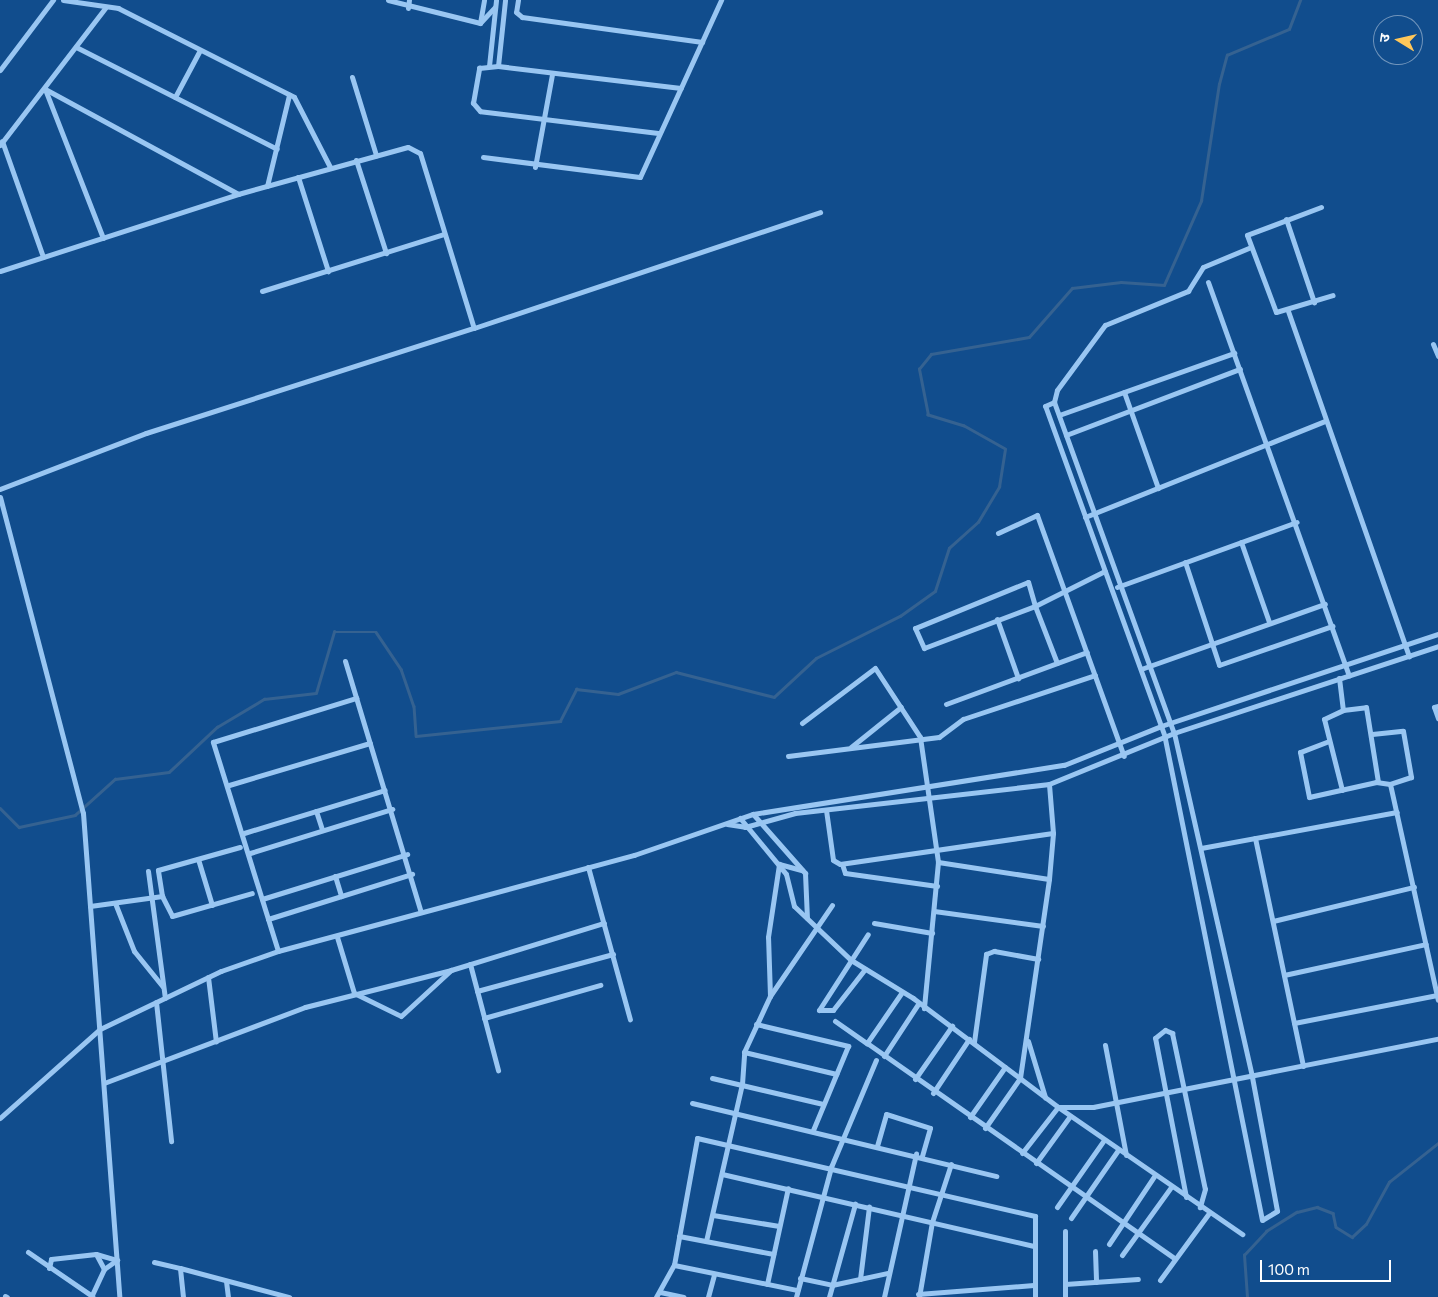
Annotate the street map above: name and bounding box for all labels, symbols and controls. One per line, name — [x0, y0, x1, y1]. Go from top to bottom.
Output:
north arrow — [1373, 15, 1423, 65]
text: उ — [1375, 32, 1393, 43]
scale bar — [1263, 1250, 1394, 1282]
text: 100 m — [1268, 1260, 1310, 1278]

